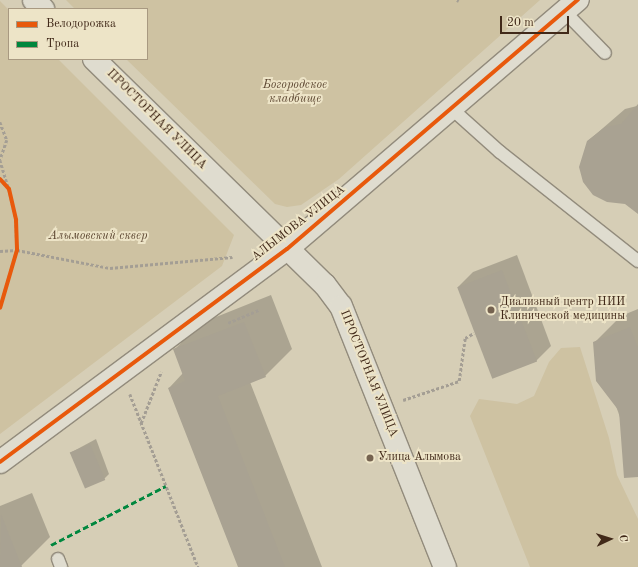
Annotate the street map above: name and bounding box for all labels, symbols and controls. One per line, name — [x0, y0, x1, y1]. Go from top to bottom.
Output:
legend — [8, 8, 148, 60]
scale bar — [502, 8, 571, 34]
text: 20 m — [507, 17, 534, 29]
text: Велодорожка — [46, 18, 116, 30]
text: Тропа — [46, 38, 79, 50]
street label: ПРОСТОРНАЯ УЛИЦА — [103, 67, 209, 173]
park label: Богородское кладбище — [263, 79, 327, 107]
street label: АЛЫМОВА УЛИЦА — [249, 183, 349, 265]
park label: Алымовский сквер — [49, 230, 147, 244]
place label: Диализный центр НИИ Клинической медицины — [500, 296, 625, 324]
marker: Диализный центр НИИ Клинической медицины — [485, 304, 497, 316]
street label: ПРОСТОРНАЯ УЛИЦА — [336, 308, 400, 440]
place label: Улица Алымова — [378, 451, 461, 465]
marker: Улица Алымова — [365, 453, 375, 463]
north arrow — [590, 519, 630, 559]
text: С — [617, 534, 628, 542]

